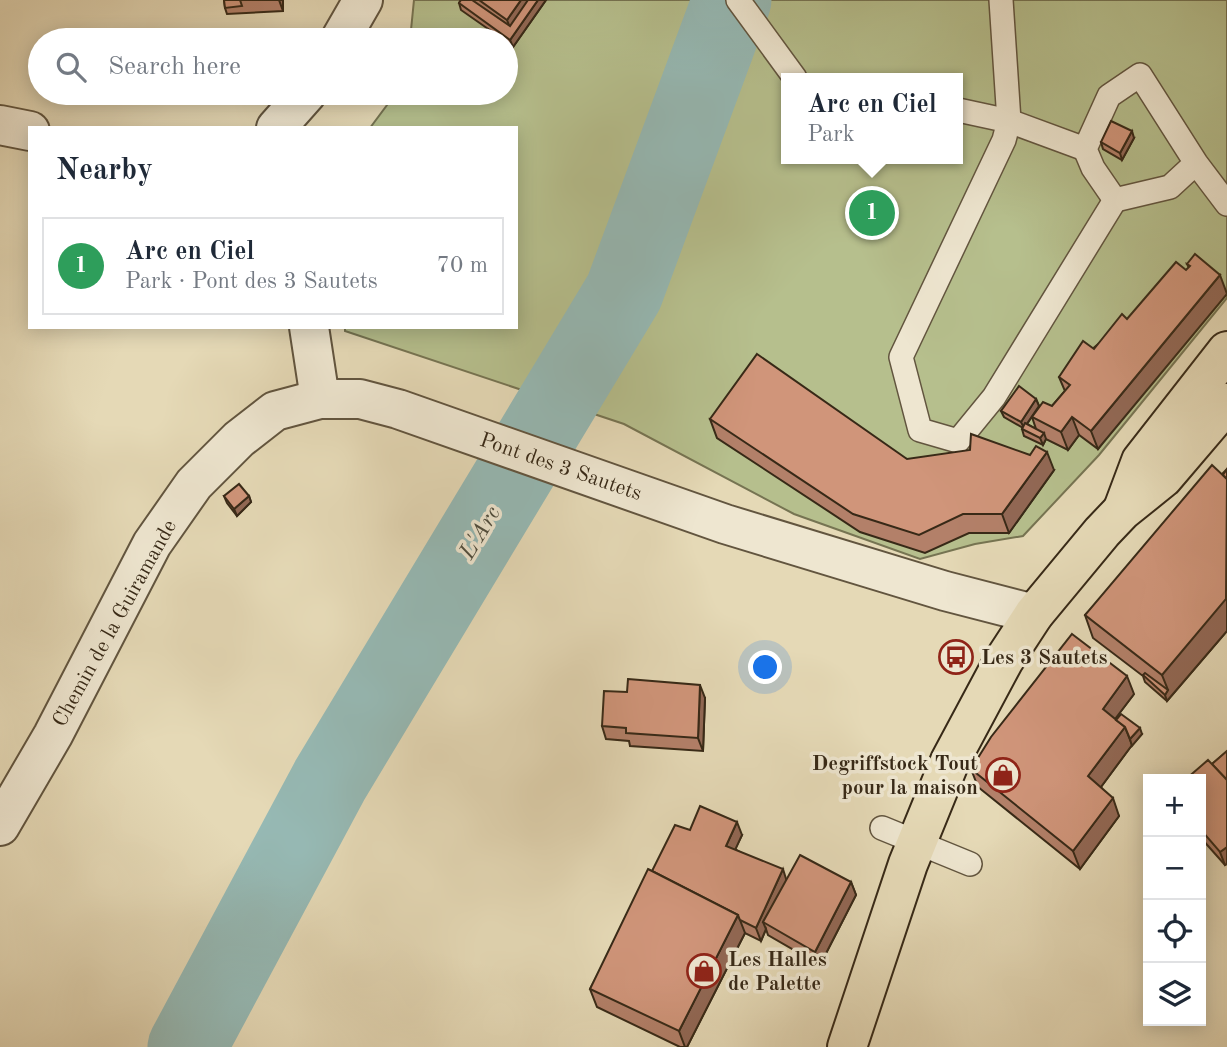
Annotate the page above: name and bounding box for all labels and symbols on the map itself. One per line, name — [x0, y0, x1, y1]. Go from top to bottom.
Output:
pin: 1 — [849, 187, 895, 239]
street label: Pont des 3 Sautets — [477, 430, 644, 505]
water label: L'Arc — [455, 502, 505, 564]
street label: Chemin de la Guiramande — [50, 517, 181, 731]
bus stop icon: Les 3 Sautets — [937, 638, 975, 676]
place label: Les 3 Sautets — [981, 648, 1107, 669]
your location — [748, 650, 782, 684]
place label: Degriffstock Tout pour la maison — [812, 754, 978, 799]
shop icon: Degriffstock Tout pour la maison — [984, 756, 1022, 794]
place label: Les Halles de Palette — [728, 950, 827, 995]
shop icon: Les Halles de Palette — [685, 952, 723, 990]

